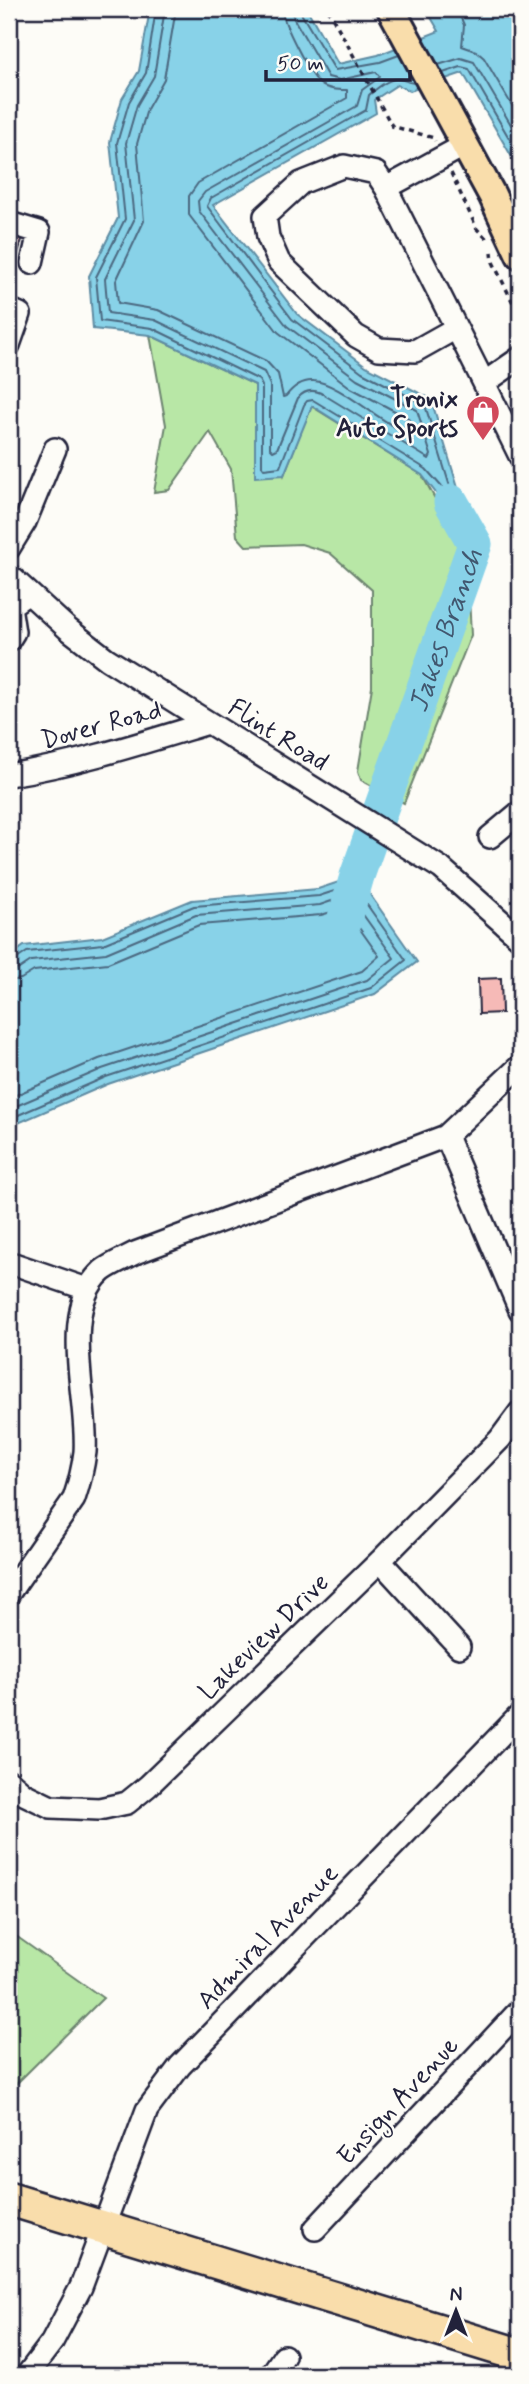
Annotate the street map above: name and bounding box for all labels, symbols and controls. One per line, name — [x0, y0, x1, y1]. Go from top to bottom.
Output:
scale bar — [266, 38, 410, 82]
text: 50 m — [277, 50, 324, 78]
place label: Tronix Auto Sports — [336, 382, 458, 446]
shop icon: Tronix Auto Sports — [464, 393, 502, 442]
water label: Jakes Branch — [401, 544, 493, 717]
street label: Flint Road — [221, 691, 335, 780]
street label: Dover Road — [38, 694, 165, 758]
street label: Lakeview Drive — [192, 1566, 337, 1708]
street label: Admiral Avenue — [190, 1857, 347, 2017]
street label: Ensign Avenue — [330, 2030, 468, 2174]
north arrow — [420, 2276, 490, 2346]
text: N — [450, 2283, 462, 2308]

